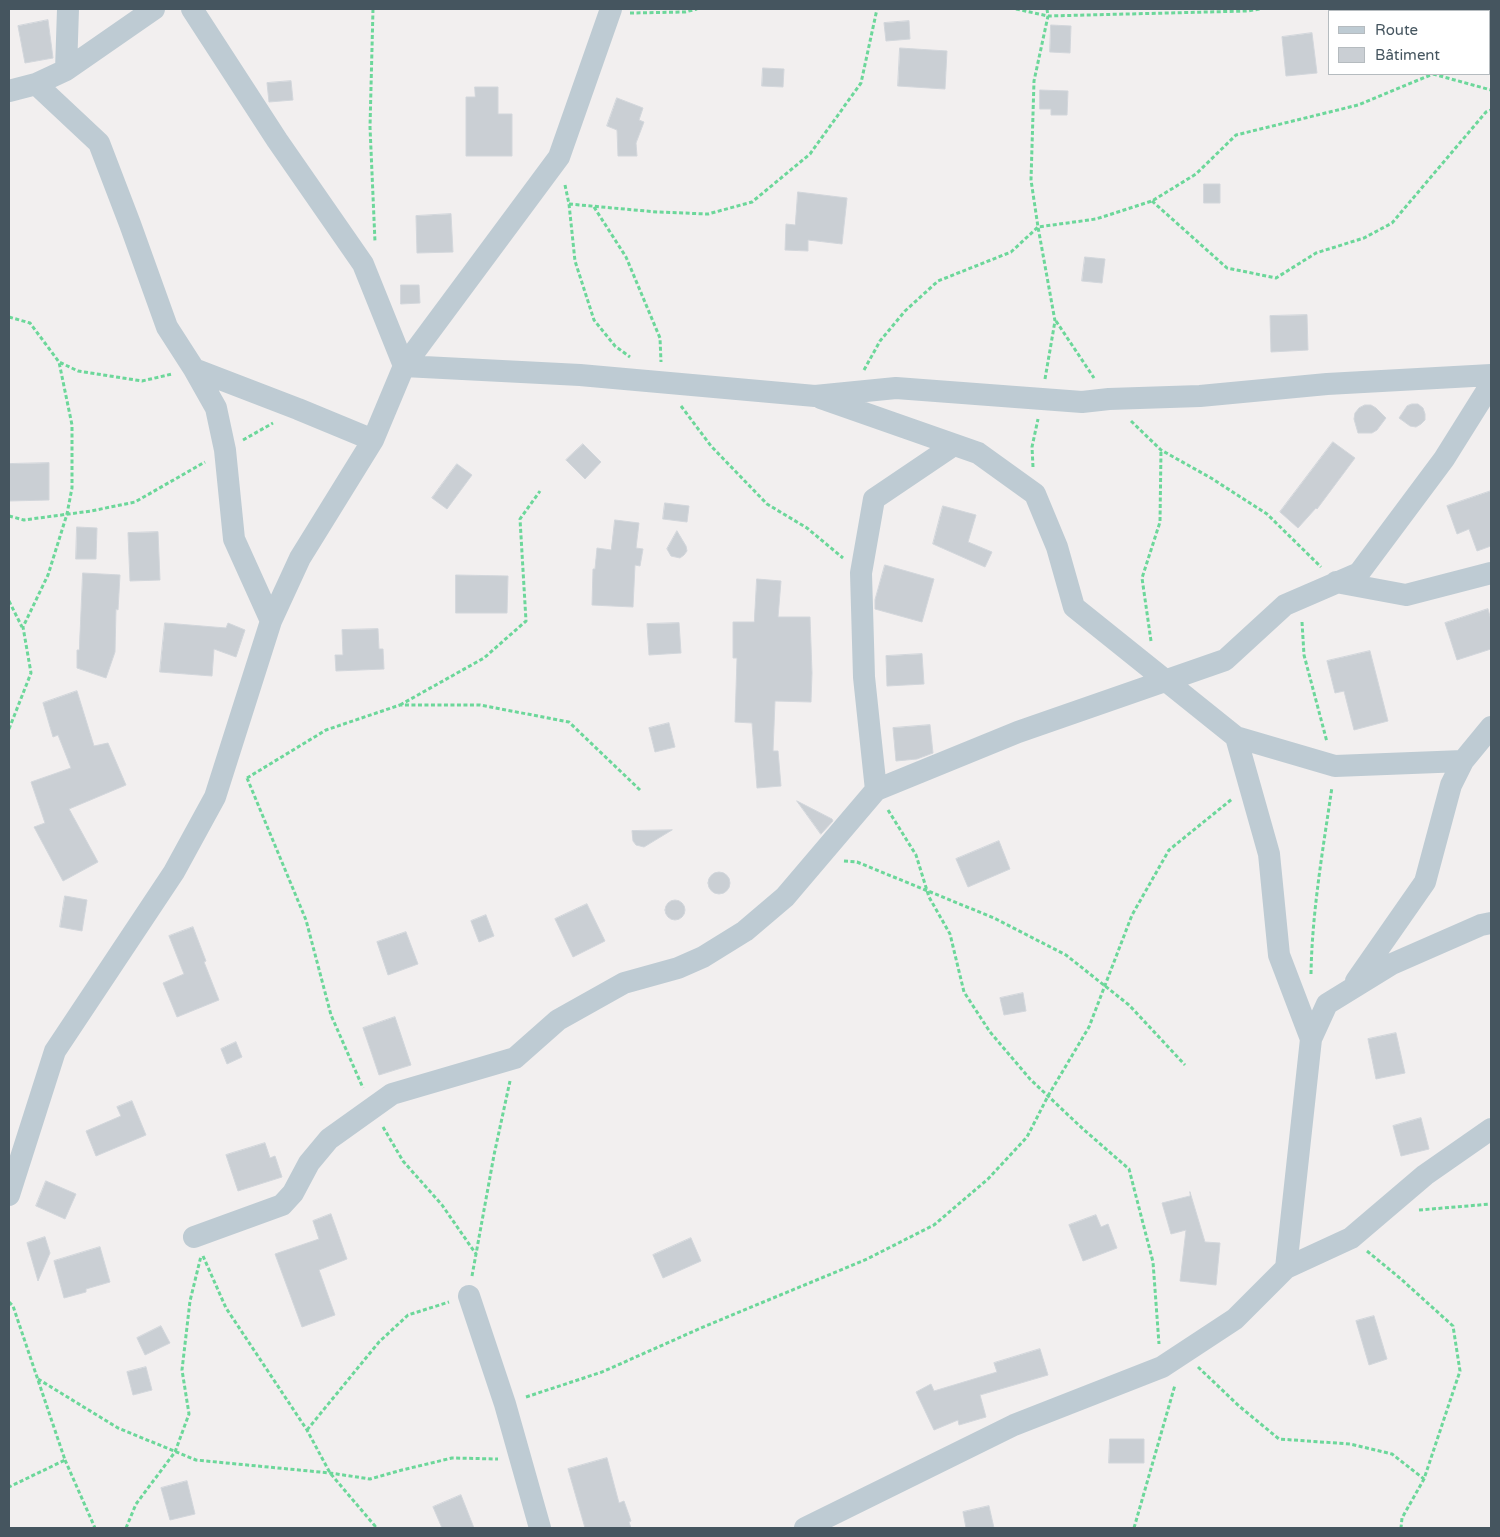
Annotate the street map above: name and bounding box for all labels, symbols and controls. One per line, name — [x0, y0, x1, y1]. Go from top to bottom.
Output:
legend — [1328, 10, 1490, 75]
text: Route — [1375, 21, 1418, 39]
text: Bâtiment — [1375, 46, 1440, 64]

